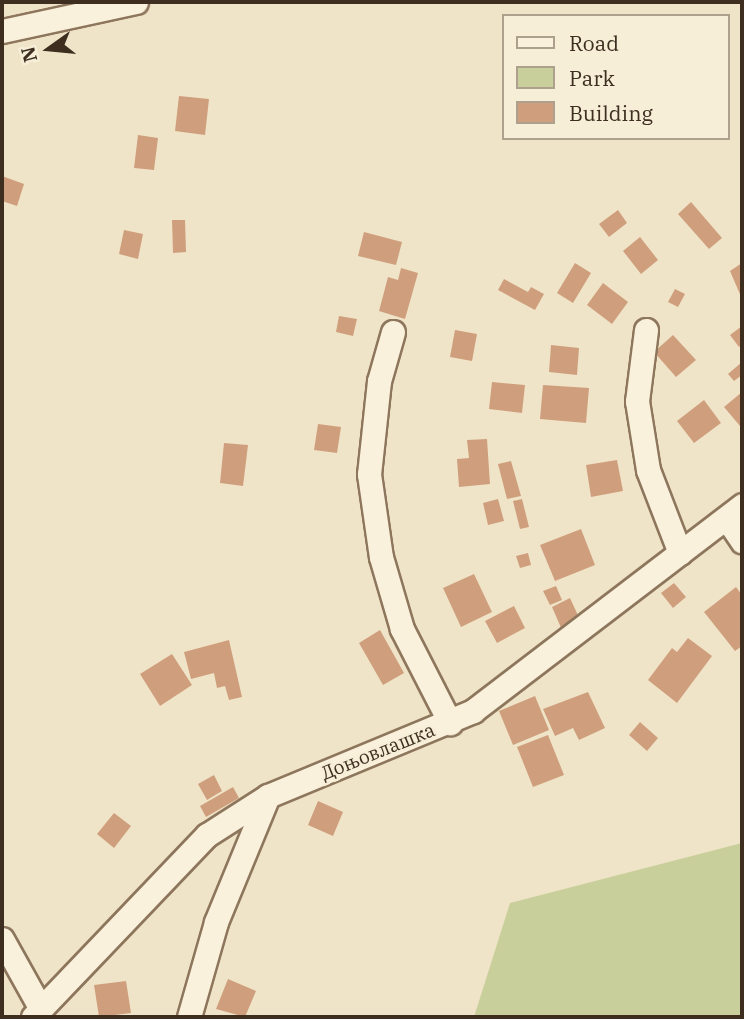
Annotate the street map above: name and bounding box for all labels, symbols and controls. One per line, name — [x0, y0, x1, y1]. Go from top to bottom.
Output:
north arrow — [14, 14, 84, 84]
legend — [503, 14, 730, 140]
text: Road — [569, 29, 619, 57]
text: N — [15, 44, 42, 65]
text: Park — [569, 64, 615, 92]
text: Building — [569, 99, 653, 127]
street label: Доњовлашка — [318, 719, 438, 785]

